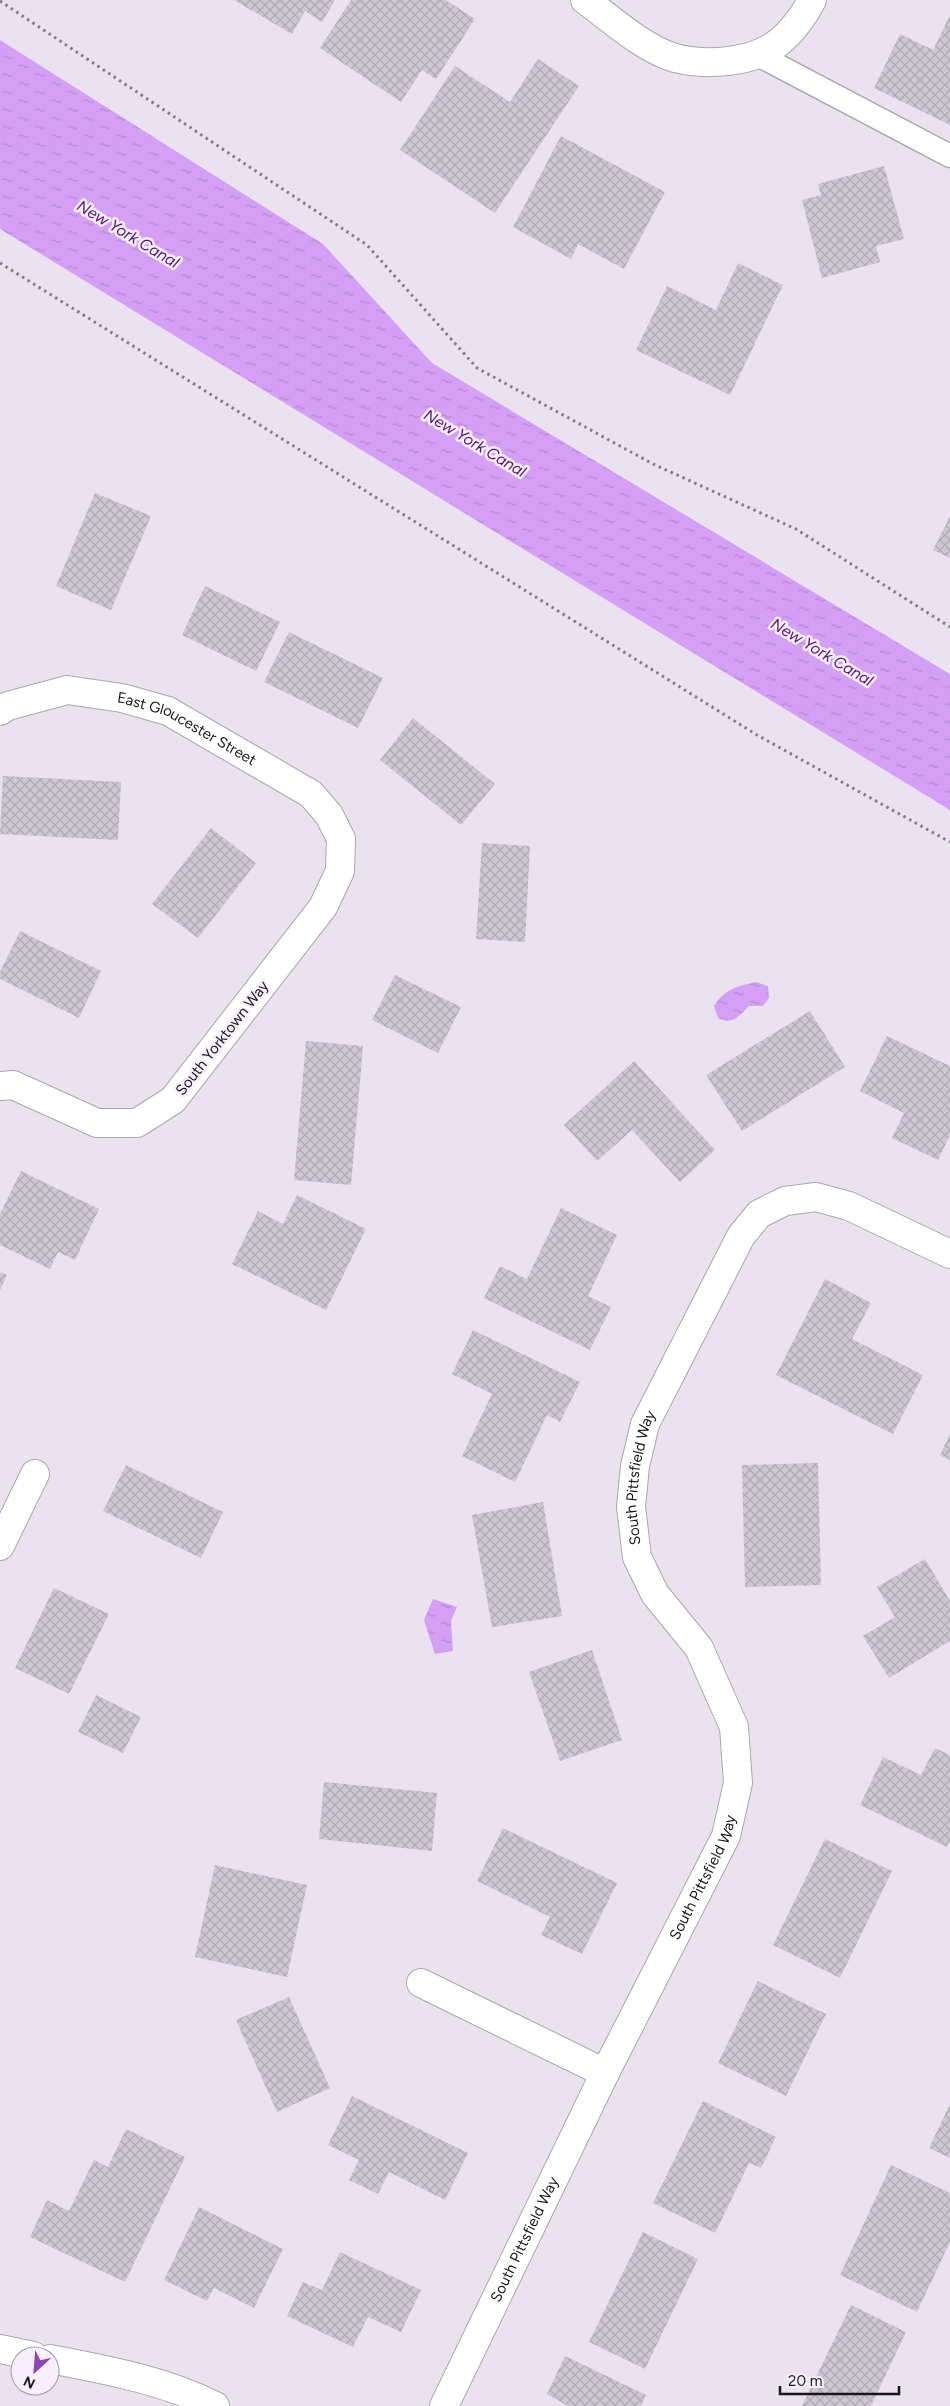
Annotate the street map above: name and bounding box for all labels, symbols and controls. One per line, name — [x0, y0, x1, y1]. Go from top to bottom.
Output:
water label: New York Canal — [74, 196, 183, 272]
water label: New York Canal — [421, 405, 530, 481]
water label: New York Canal — [768, 614, 877, 690]
street label: East Gloucester Street — [116, 688, 260, 769]
street label: South Yorktown Way — [172, 977, 272, 1099]
street label: South Pittsfield Way — [622, 1407, 659, 1546]
street label: South Pittsfield Way — [666, 1813, 740, 1943]
street label: South Pittsfield Way — [487, 2174, 562, 2305]
north arrow — [10, 2346, 60, 2396]
scale bar — [780, 2364, 899, 2396]
text: N — [21, 2372, 38, 2392]
text: 20 m — [788, 2372, 822, 2390]

